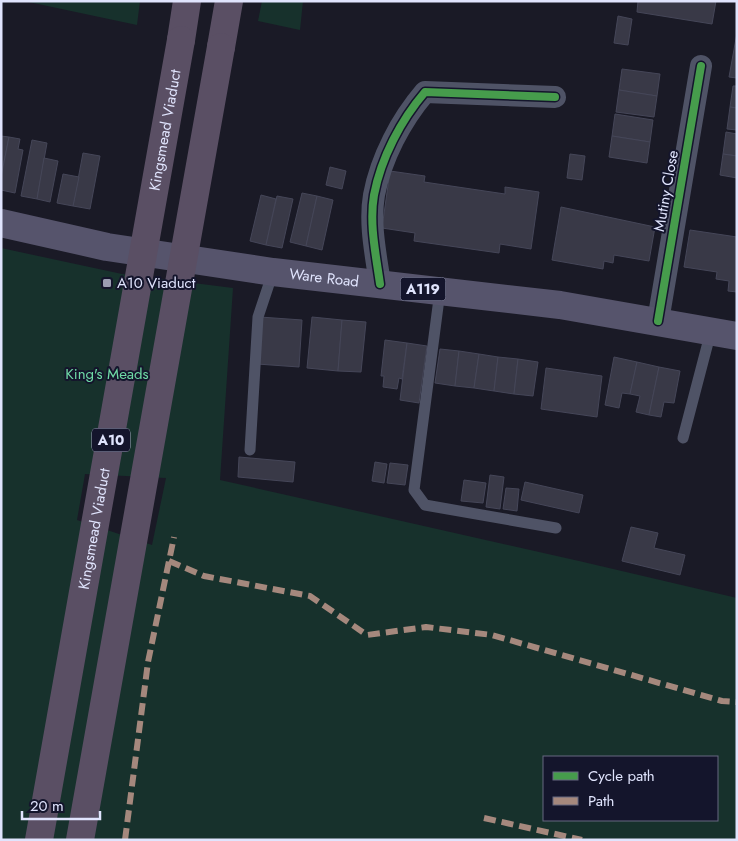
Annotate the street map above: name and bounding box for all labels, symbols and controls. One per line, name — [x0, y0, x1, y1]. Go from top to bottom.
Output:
street label: Kingsmead Viaduct — [143, 67, 187, 193]
street label: Mutiny Close — [648, 148, 684, 233]
street label: Ware Road — [288, 263, 360, 293]
place label: A10 Viaduct — [117, 272, 196, 294]
marker: A10 Viaduct — [101, 277, 113, 289]
road number: A119 — [400, 278, 446, 300]
park label: King's Meads — [65, 363, 149, 385]
road number: A10 — [92, 428, 130, 452]
street label: Kingsmead Viaduct — [73, 466, 116, 591]
legend — [543, 756, 718, 821]
text: Cycle path — [588, 765, 655, 787]
scale bar — [22, 788, 100, 820]
text: Path — [588, 790, 614, 812]
text: 20 m — [30, 795, 64, 817]

